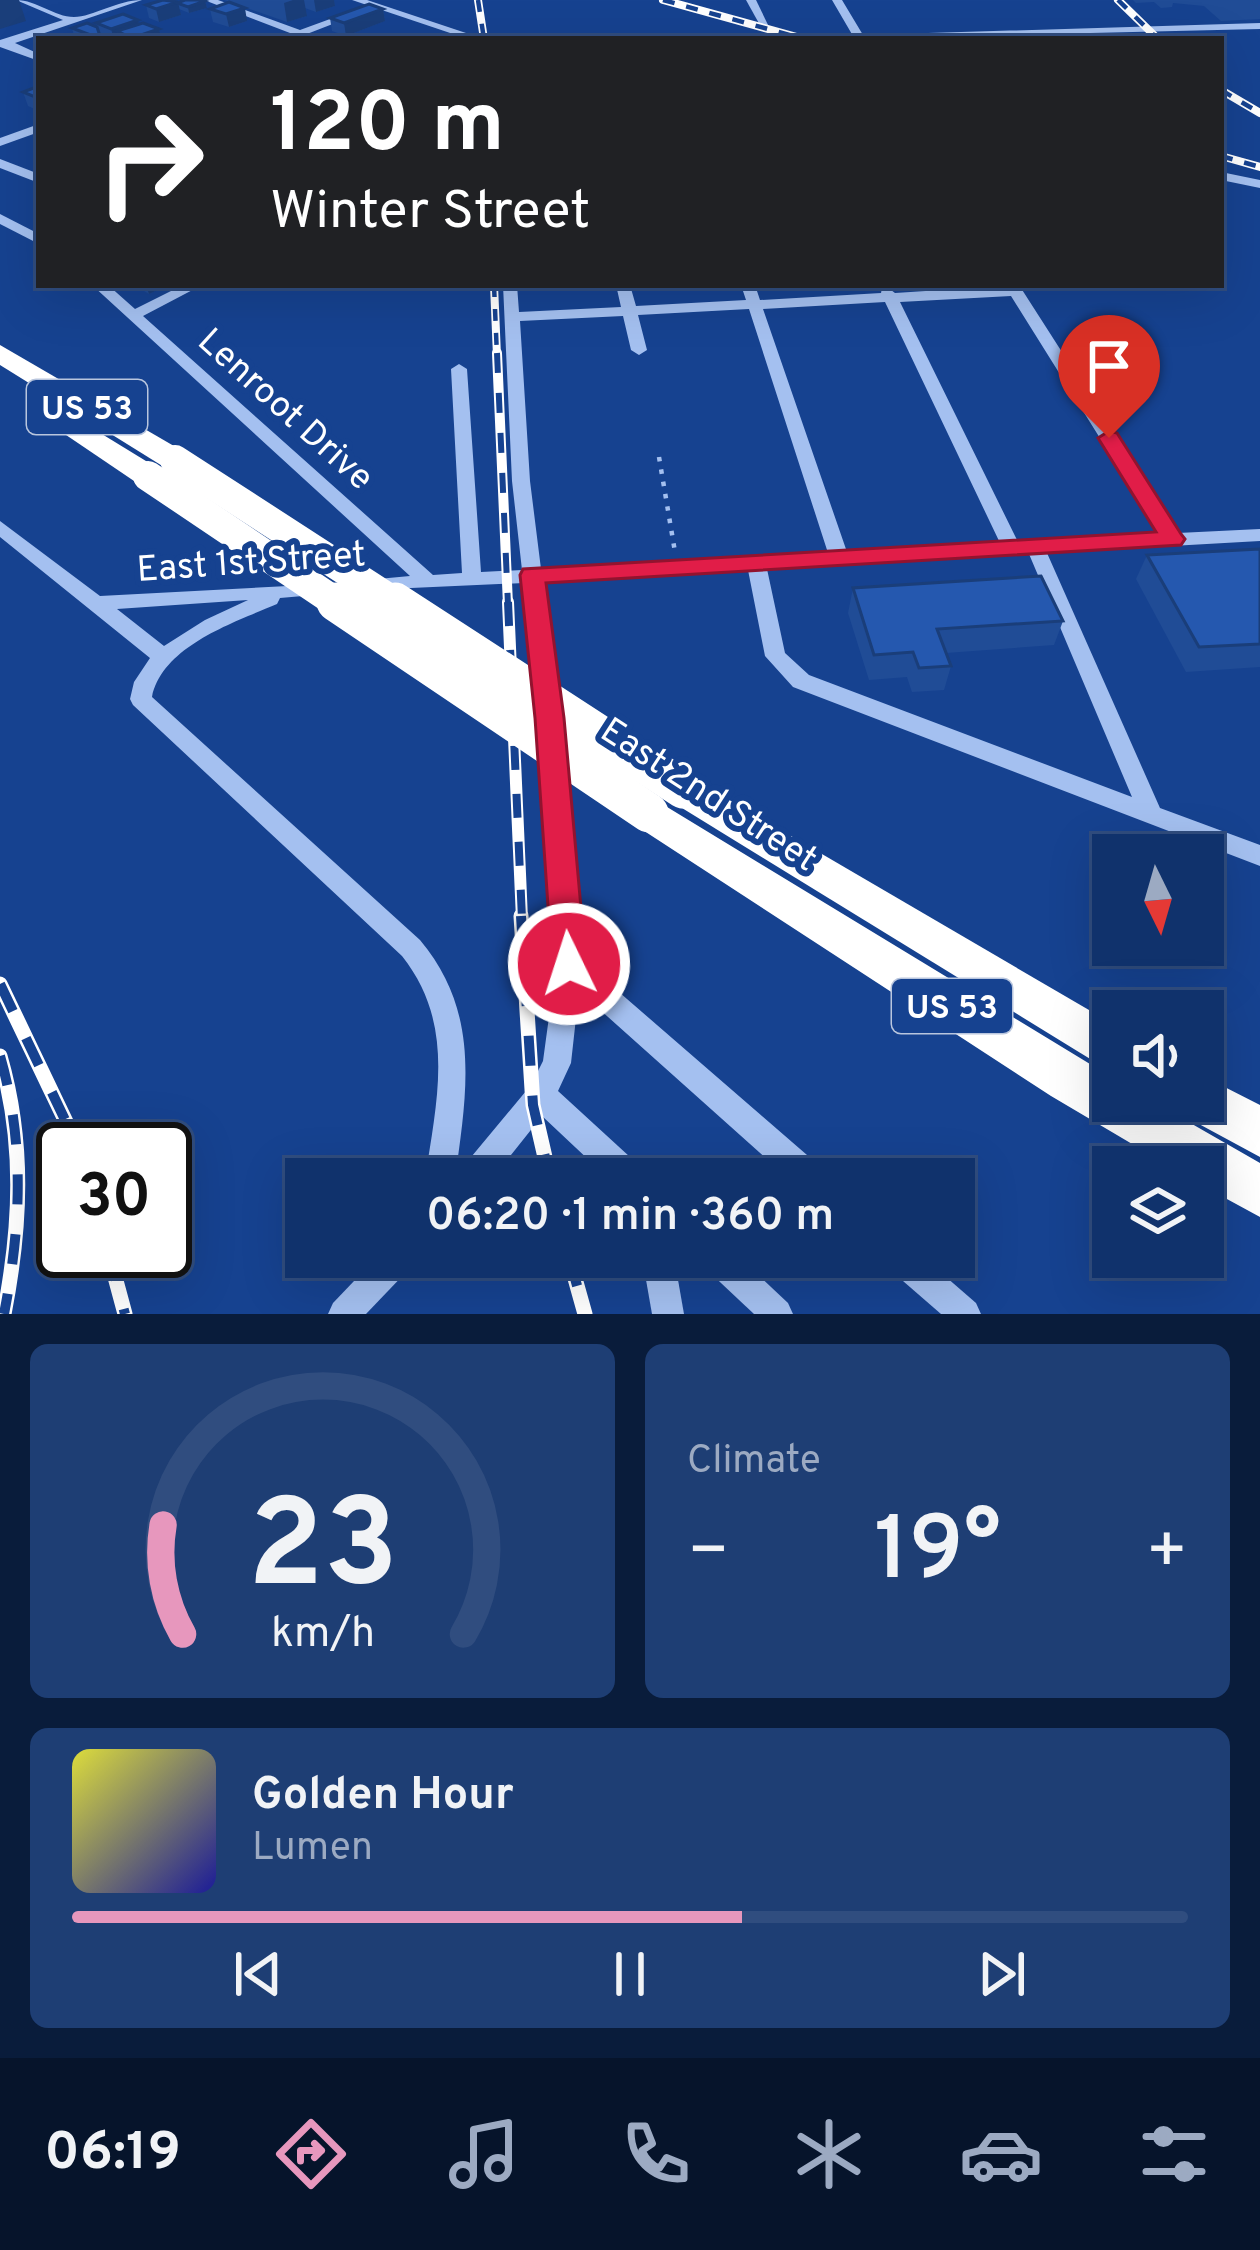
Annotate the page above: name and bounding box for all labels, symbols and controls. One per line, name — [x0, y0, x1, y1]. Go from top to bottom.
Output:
text: 120 m — [270, 75, 505, 181]
icon: right — [72, 84, 228, 240]
text: Winter Street — [270, 179, 591, 248]
pin — [1058, 315, 1160, 438]
street label: Lenroot Drive — [187, 320, 382, 502]
icon: arrive — [1076, 333, 1142, 399]
road number: US 53 — [27, 380, 147, 434]
street label: East 1st Street — [135, 533, 367, 595]
street label: East 2nd Street — [591, 709, 825, 884]
north arrow — [1092, 834, 1224, 966]
map controls — [1092, 834, 1224, 1278]
position arrow — [506, 901, 632, 1027]
road number: US 53 — [892, 979, 1012, 1033]
button: sound — [1092, 990, 1224, 1122]
speed limit sign: 30 — [36, 1122, 192, 1278]
button: layers — [1092, 1146, 1224, 1278]
text: 06:20 · 1 min · 360 m — [426, 1189, 834, 1246]
text: Climate — [687, 1438, 821, 1487]
text: 23 — [247, 1473, 398, 1631]
text: 19° — [874, 1498, 1001, 1611]
text: − — [687, 1513, 730, 1596]
text: + — [1145, 1513, 1188, 1596]
text: km/h — [270, 1608, 375, 1662]
text: Golden Hour — [252, 1768, 514, 1825]
text: Lumen — [252, 1825, 373, 1874]
icon: previous — [225, 1941, 291, 2007]
icon: pause — [597, 1941, 663, 2007]
icon: next — [969, 1941, 1035, 2007]
icon: directions — [269, 2112, 353, 2196]
icon: music — [442, 2112, 526, 2196]
icon: phone — [614, 2112, 698, 2196]
icon: climate — [787, 2112, 871, 2196]
icon: car — [959, 2112, 1043, 2196]
icon: filters — [1132, 2112, 1216, 2196]
text: 06:19 — [44, 2120, 181, 2189]

